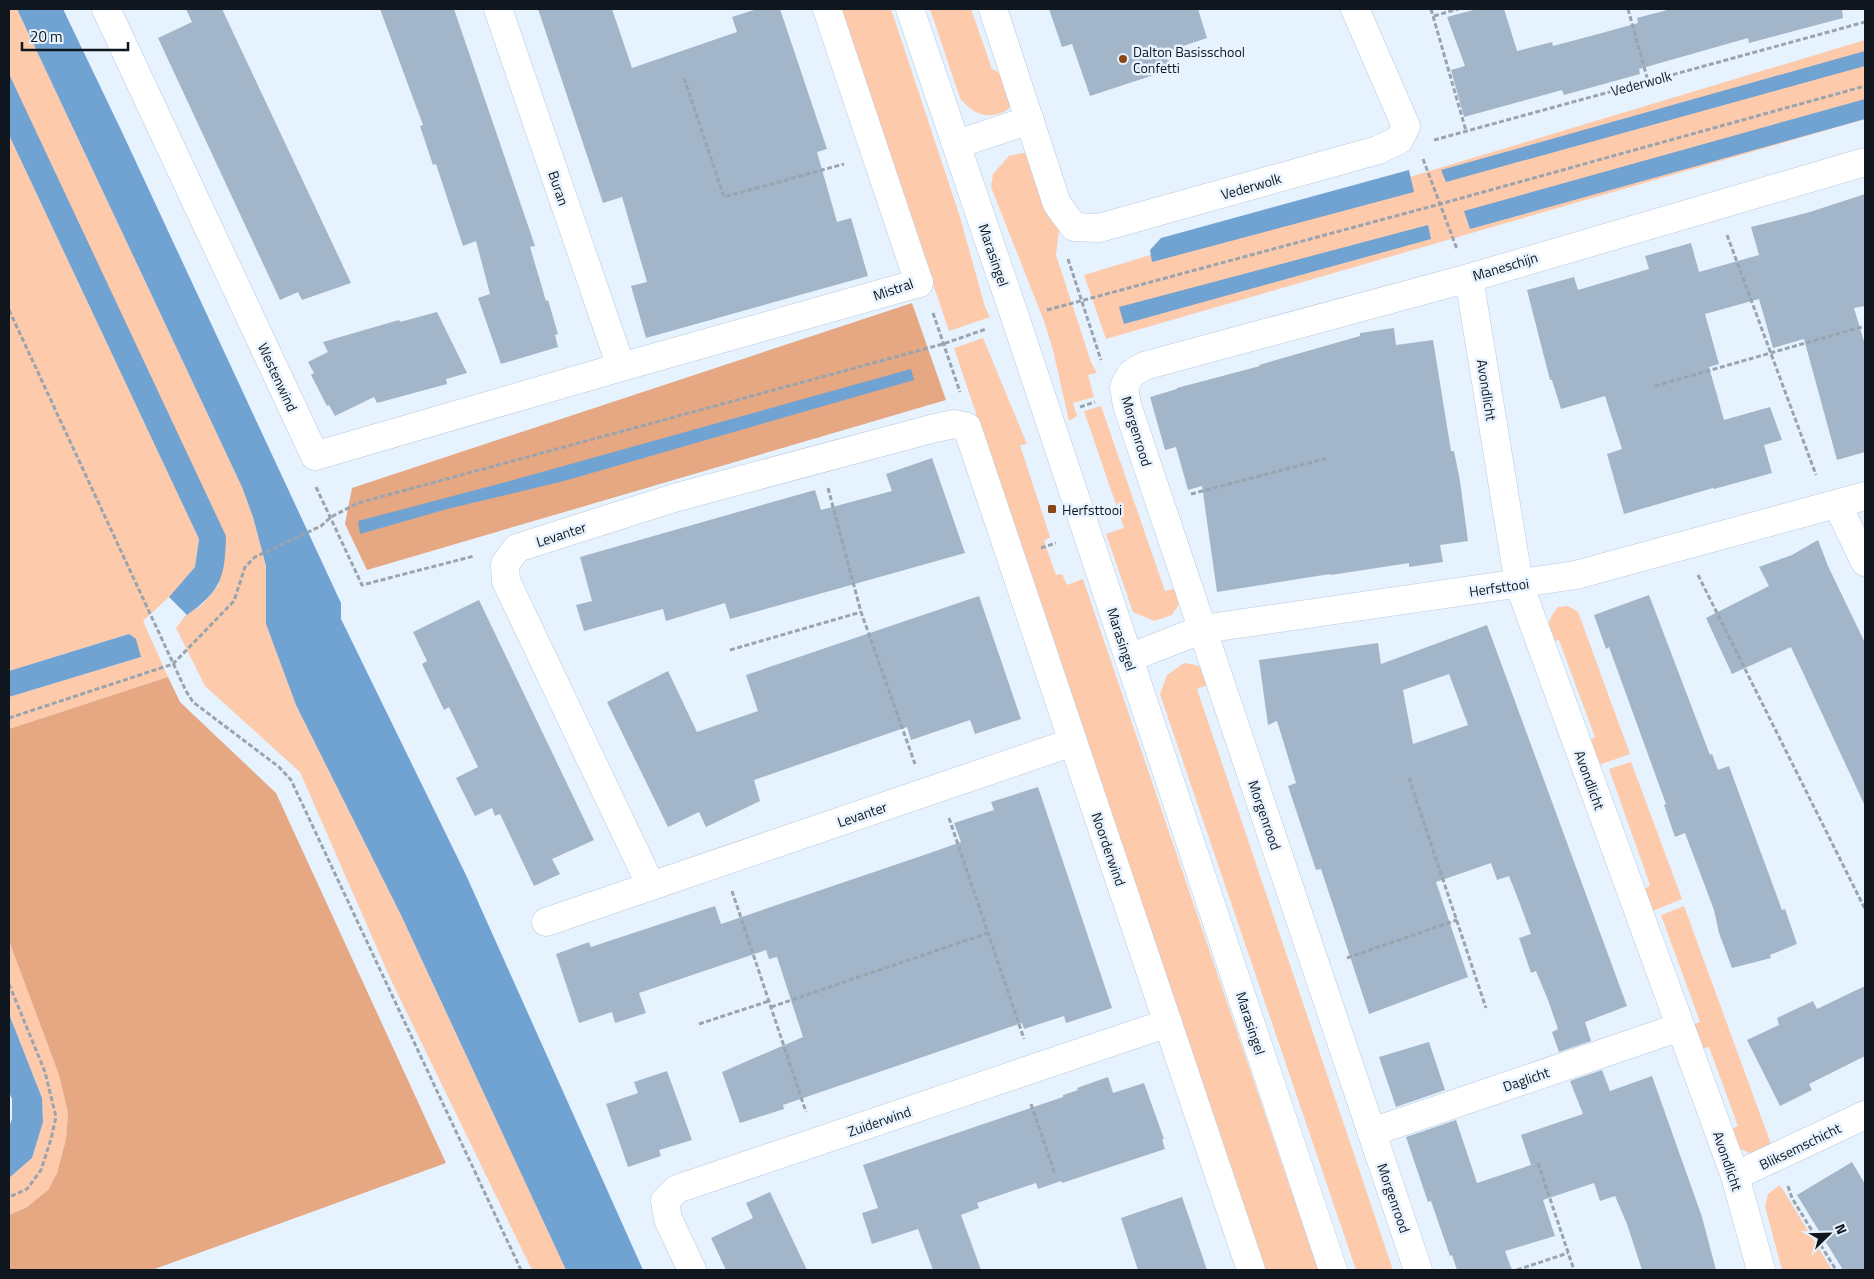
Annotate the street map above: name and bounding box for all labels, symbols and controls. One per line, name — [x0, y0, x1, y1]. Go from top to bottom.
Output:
scale bar — [22, 20, 129, 52]
text: 20 m — [30, 25, 63, 48]
place label: Dalton Basisschool Confetti — [1133, 41, 1245, 78]
marker: Dalton Basisschool Confetti — [1117, 53, 1129, 65]
street label: Vederwolk — [1608, 65, 1674, 101]
street label: Vederwolk — [1218, 167, 1284, 205]
street label: Buran — [543, 168, 575, 208]
street label: Marasingel — [973, 221, 1015, 289]
street label: Maneschijn — [1470, 246, 1540, 286]
street label: Mistral — [870, 272, 916, 306]
street label: Westenwind — [253, 339, 303, 415]
street label: Avondlicht — [1472, 358, 1502, 422]
street label: Morgenrood — [1116, 393, 1158, 469]
place label: Herfsttooi — [1062, 499, 1122, 520]
marker: Herfsttooi — [1046, 503, 1058, 515]
street label: Levanter — [533, 516, 589, 552]
street label: Herfsttooi — [1468, 572, 1530, 602]
street label: Marasingel — [1102, 605, 1142, 673]
street label: Avondlicht — [1570, 747, 1610, 813]
street label: Morgenrood — [1243, 777, 1287, 853]
street label: Levanter — [834, 796, 890, 832]
street label: Noorderwind — [1087, 809, 1131, 889]
street label: Marasingel — [1231, 989, 1271, 1057]
street label: Daglicht — [1500, 1061, 1552, 1097]
street label: Zuiderwind — [844, 1100, 914, 1142]
street label: Bliksemschicht — [1756, 1117, 1844, 1175]
street label: Avondlicht — [1708, 1128, 1748, 1194]
street label: Morgenrood — [1372, 1160, 1416, 1236]
north arrow — [1804, 1209, 1854, 1259]
text: N — [1830, 1220, 1853, 1237]

